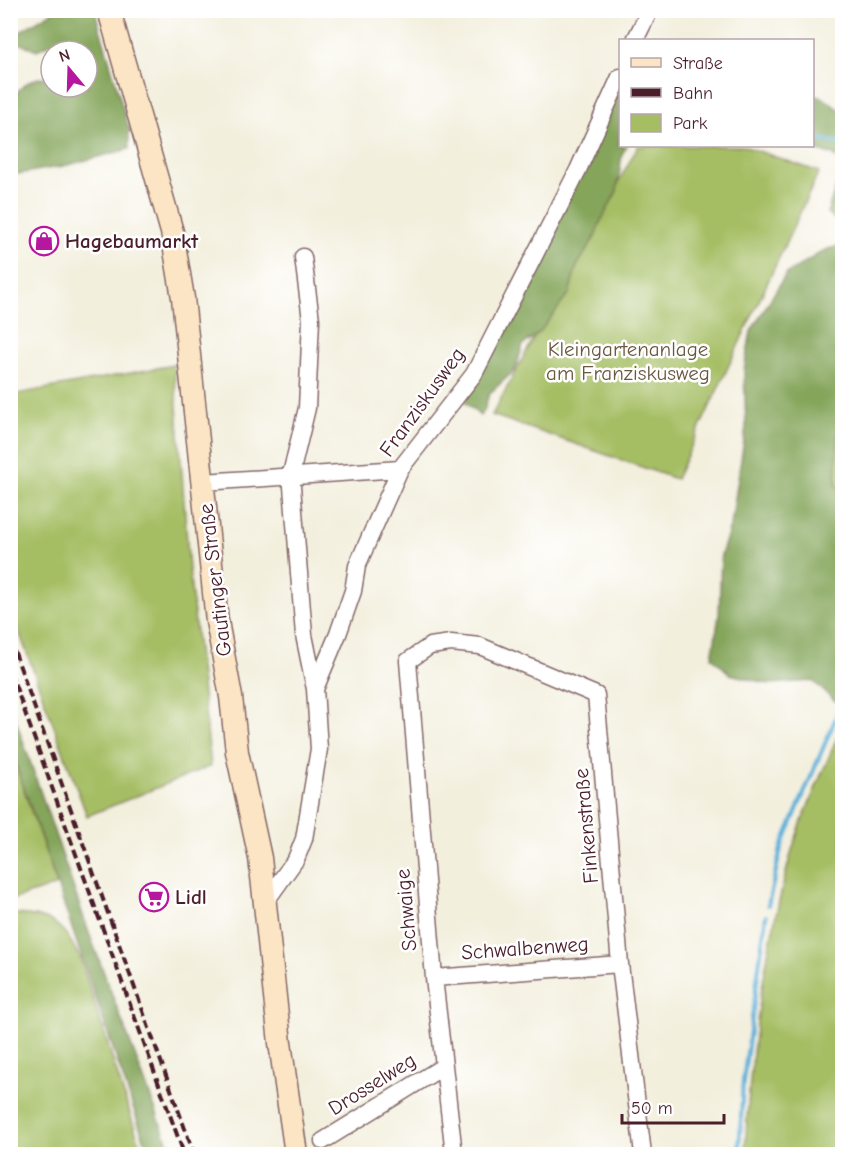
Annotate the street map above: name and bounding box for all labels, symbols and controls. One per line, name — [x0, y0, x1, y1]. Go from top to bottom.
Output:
north arrow — [39, 39, 99, 99]
legend — [619, 39, 814, 147]
text: N — [57, 46, 72, 66]
text: Straße — [673, 53, 723, 74]
text: Bahn — [673, 83, 713, 104]
text: Park — [673, 113, 708, 134]
shop icon: Hagebaumarkt — [28, 225, 60, 257]
place label: Hagebaumarkt — [65, 229, 199, 253]
park label: Kleingartenanlage am Franziskusweg — [546, 337, 710, 385]
street label: Franziskusweg — [374, 343, 470, 461]
street label: Gautinger Straße — [194, 502, 236, 658]
street label: Finkenstraße — [569, 767, 603, 885]
street label: Schwaige — [390, 868, 422, 952]
supermarket icon: Lidl — [138, 881, 170, 913]
place label: Lidl — [175, 885, 207, 909]
street label: Schwalbenweg — [460, 932, 590, 964]
street label: Drosselweg — [324, 1048, 420, 1120]
scale bar — [622, 1087, 724, 1125]
text: 50 m — [631, 1098, 673, 1119]

